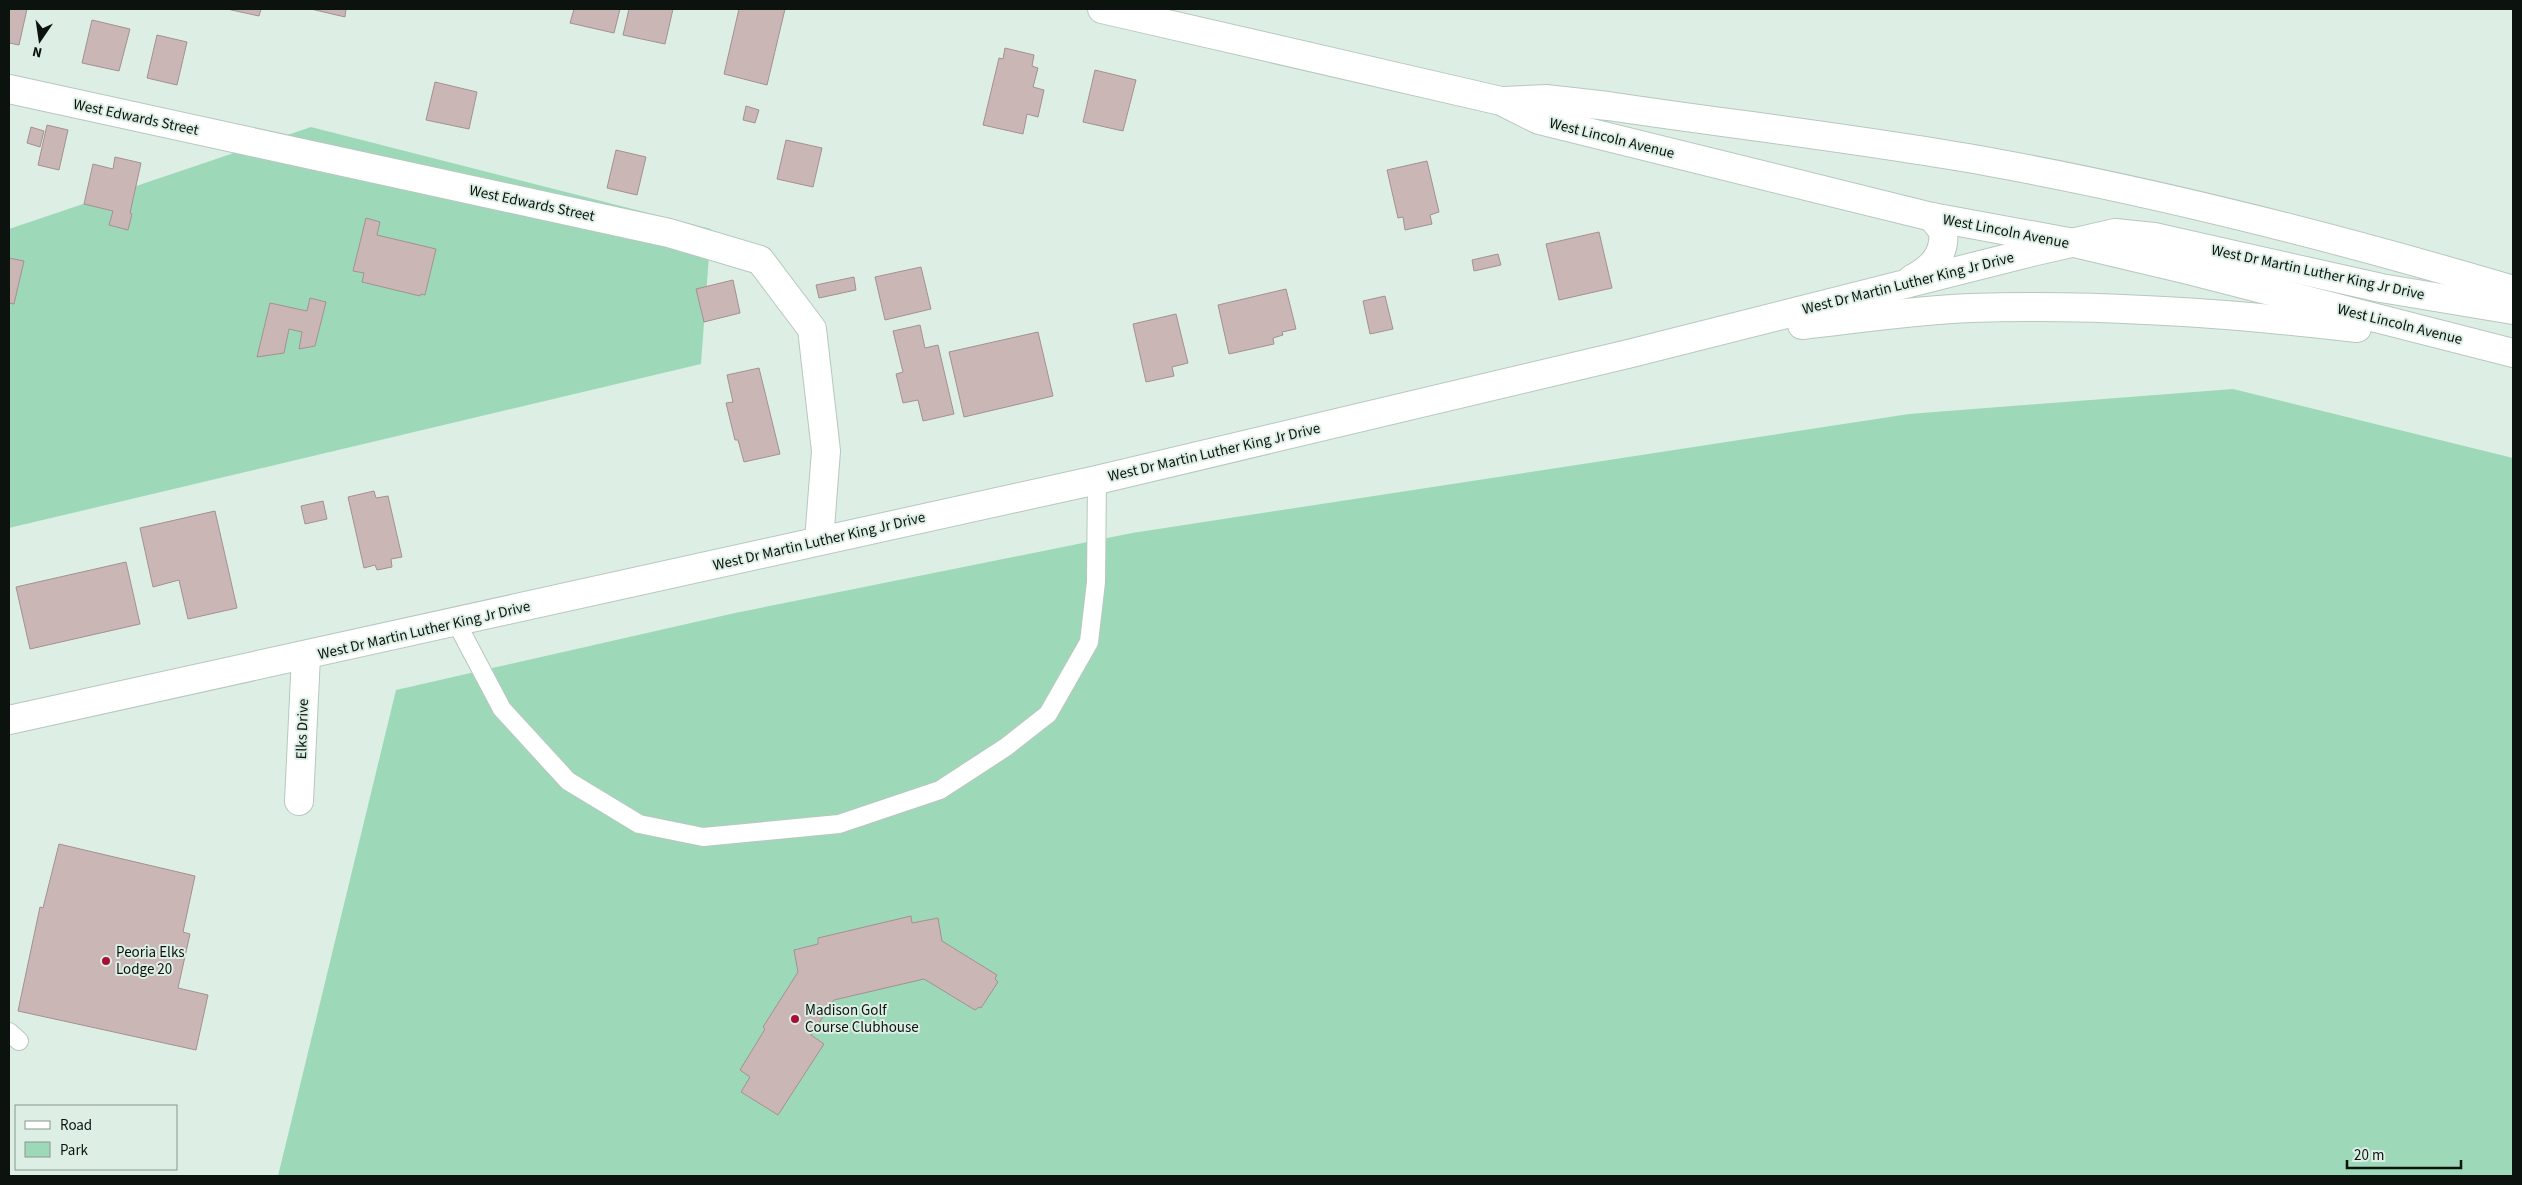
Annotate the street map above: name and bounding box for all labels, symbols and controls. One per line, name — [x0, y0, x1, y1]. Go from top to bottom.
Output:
north arrow — [15, 15, 65, 65]
text: N — [31, 41, 44, 62]
street label: West Edwards Street — [71, 94, 201, 141]
street label: West Lincoln Avenue — [1547, 113, 1677, 164]
street label: West Edwards Street — [467, 180, 597, 227]
street label: West Lincoln Avenue — [1941, 209, 2071, 254]
street label: West Dr Martin Luther King Jr Drive — [2209, 240, 2426, 305]
street label: West Dr Martin Luther King Jr Drive — [1800, 247, 2016, 320]
street label: West Lincoln Avenue — [2335, 299, 2465, 350]
street label: West Dr Martin Luther King Jr Drive — [1106, 418, 1322, 487]
street label: West Dr Martin Luther King Jr Drive — [711, 507, 927, 576]
street label: West Dr Martin Luther King Jr Drive — [316, 596, 532, 665]
street label: Elks Drive — [291, 698, 314, 760]
place label: Peoria Elks Lodge 20 — [116, 942, 185, 980]
marker: Peoria Elks Lodge 20 — [100, 955, 112, 967]
place label: Madison Golf Course Clubhouse — [805, 1000, 919, 1038]
marker: Madison Golf Course Clubhouse — [789, 1013, 801, 1025]
legend — [15, 1105, 178, 1170]
text: Road — [60, 1115, 92, 1136]
scale bar — [2347, 1138, 2461, 1170]
text: Park — [60, 1140, 89, 1161]
text: 20 m — [2354, 1145, 2384, 1166]

